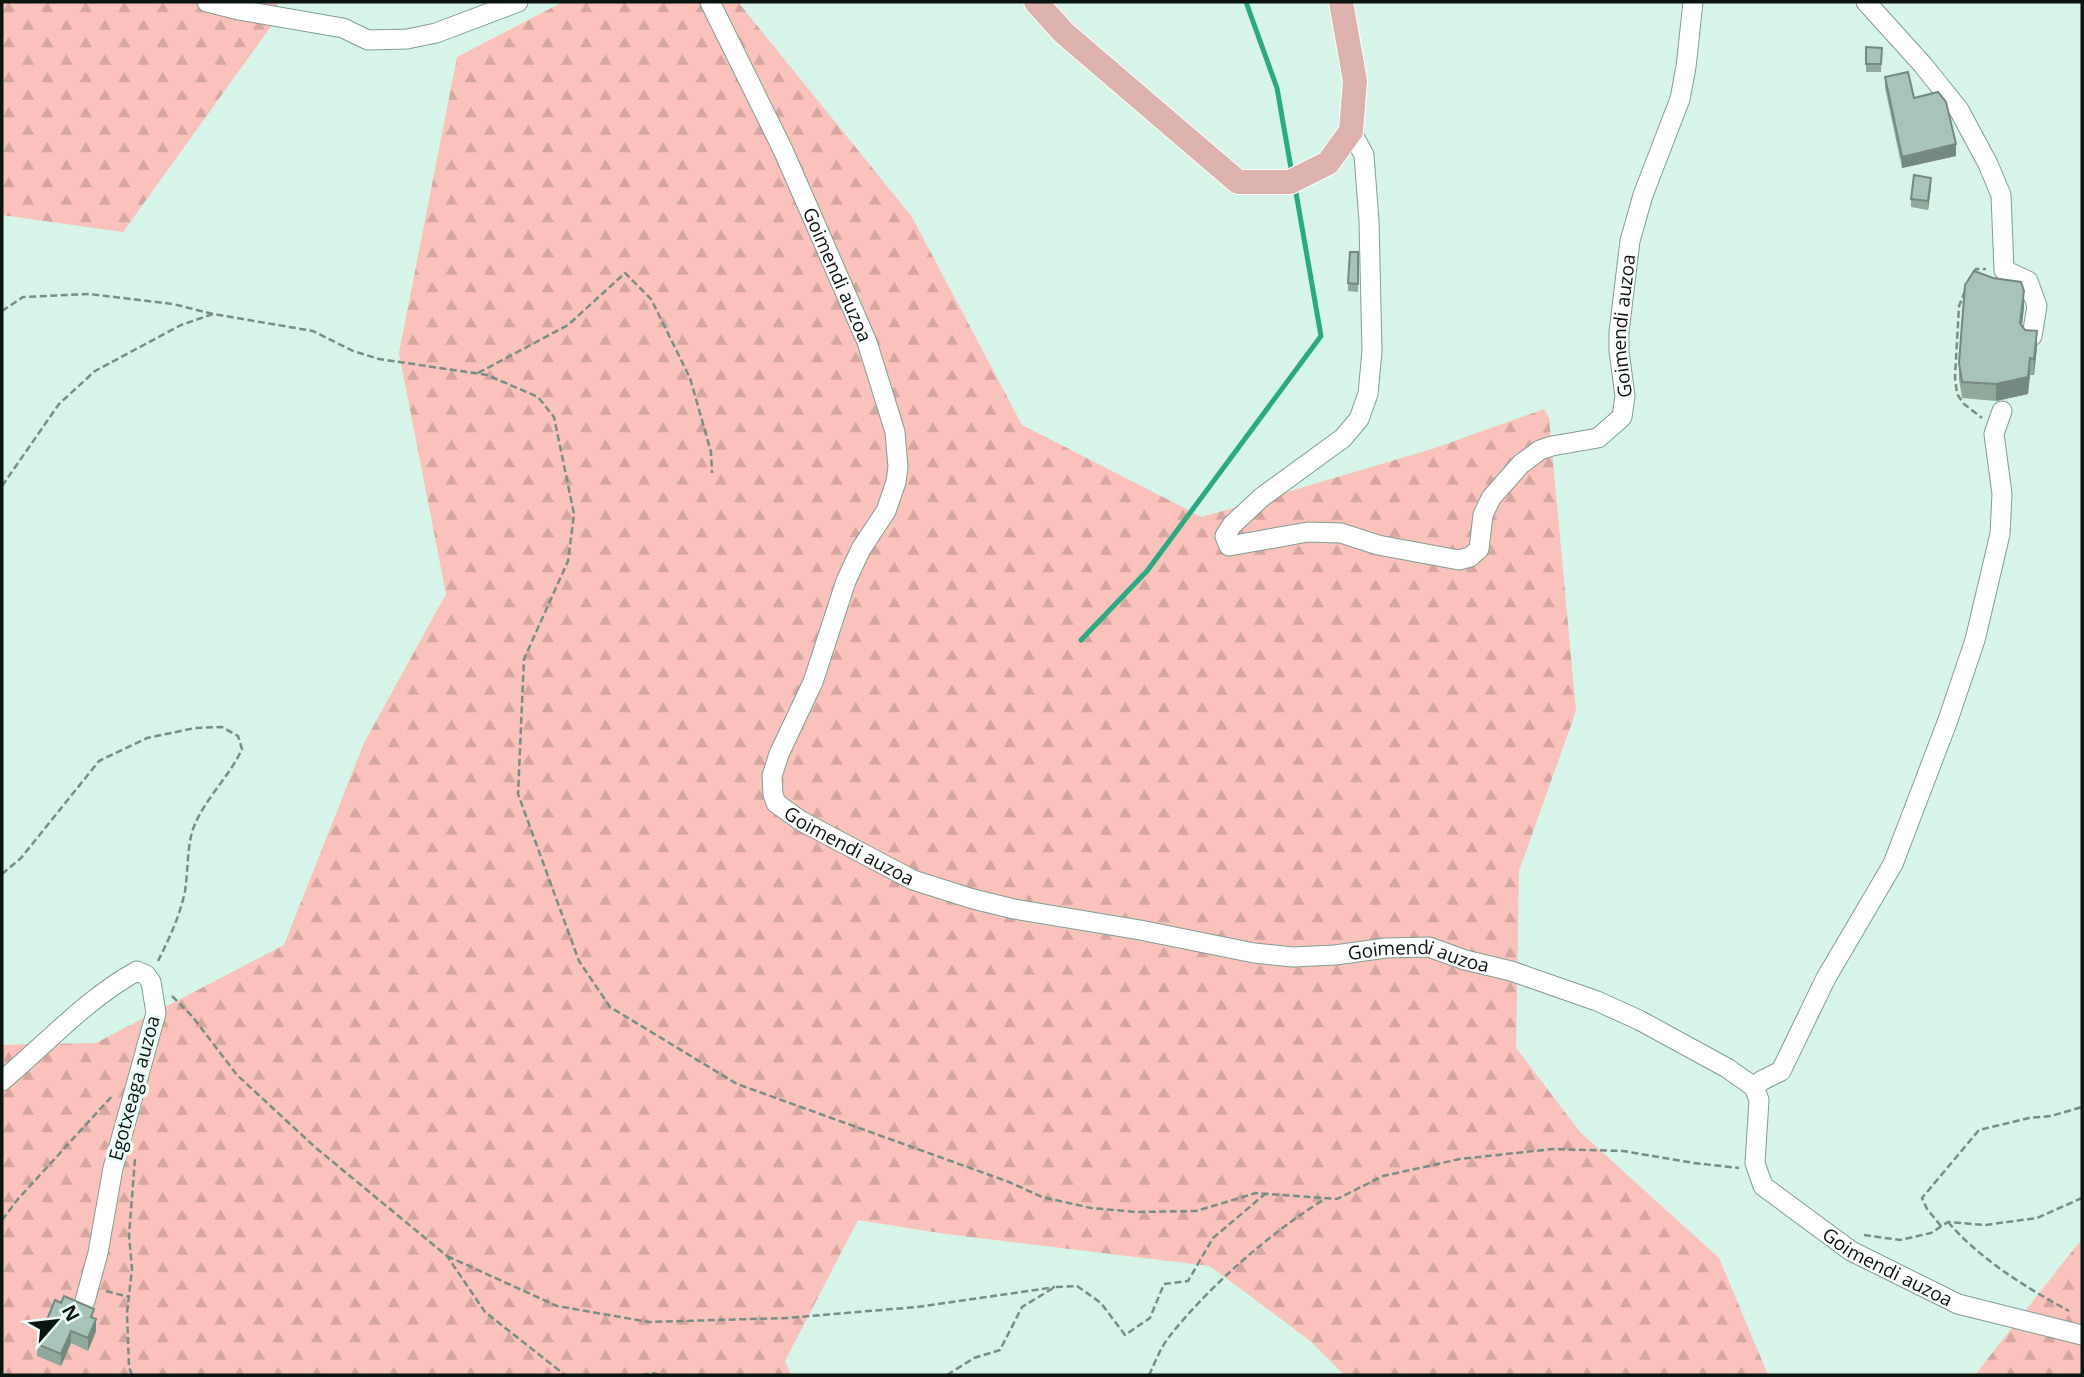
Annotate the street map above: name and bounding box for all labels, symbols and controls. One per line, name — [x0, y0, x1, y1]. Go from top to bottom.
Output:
street label: Goimendi auzoa — [797, 203, 878, 346]
street label: Goimendi auzoa — [1606, 253, 1641, 399]
street label: Goimendi auzoa — [779, 800, 919, 891]
street label: Goimendi auzoa — [1346, 934, 1492, 978]
street label: Egotxeaga auzoa — [102, 1013, 166, 1163]
street label: Goimendi auzoa — [1817, 1221, 1957, 1312]
north arrow — [21, 1286, 91, 1356]
text: N — [56, 1300, 86, 1326]

